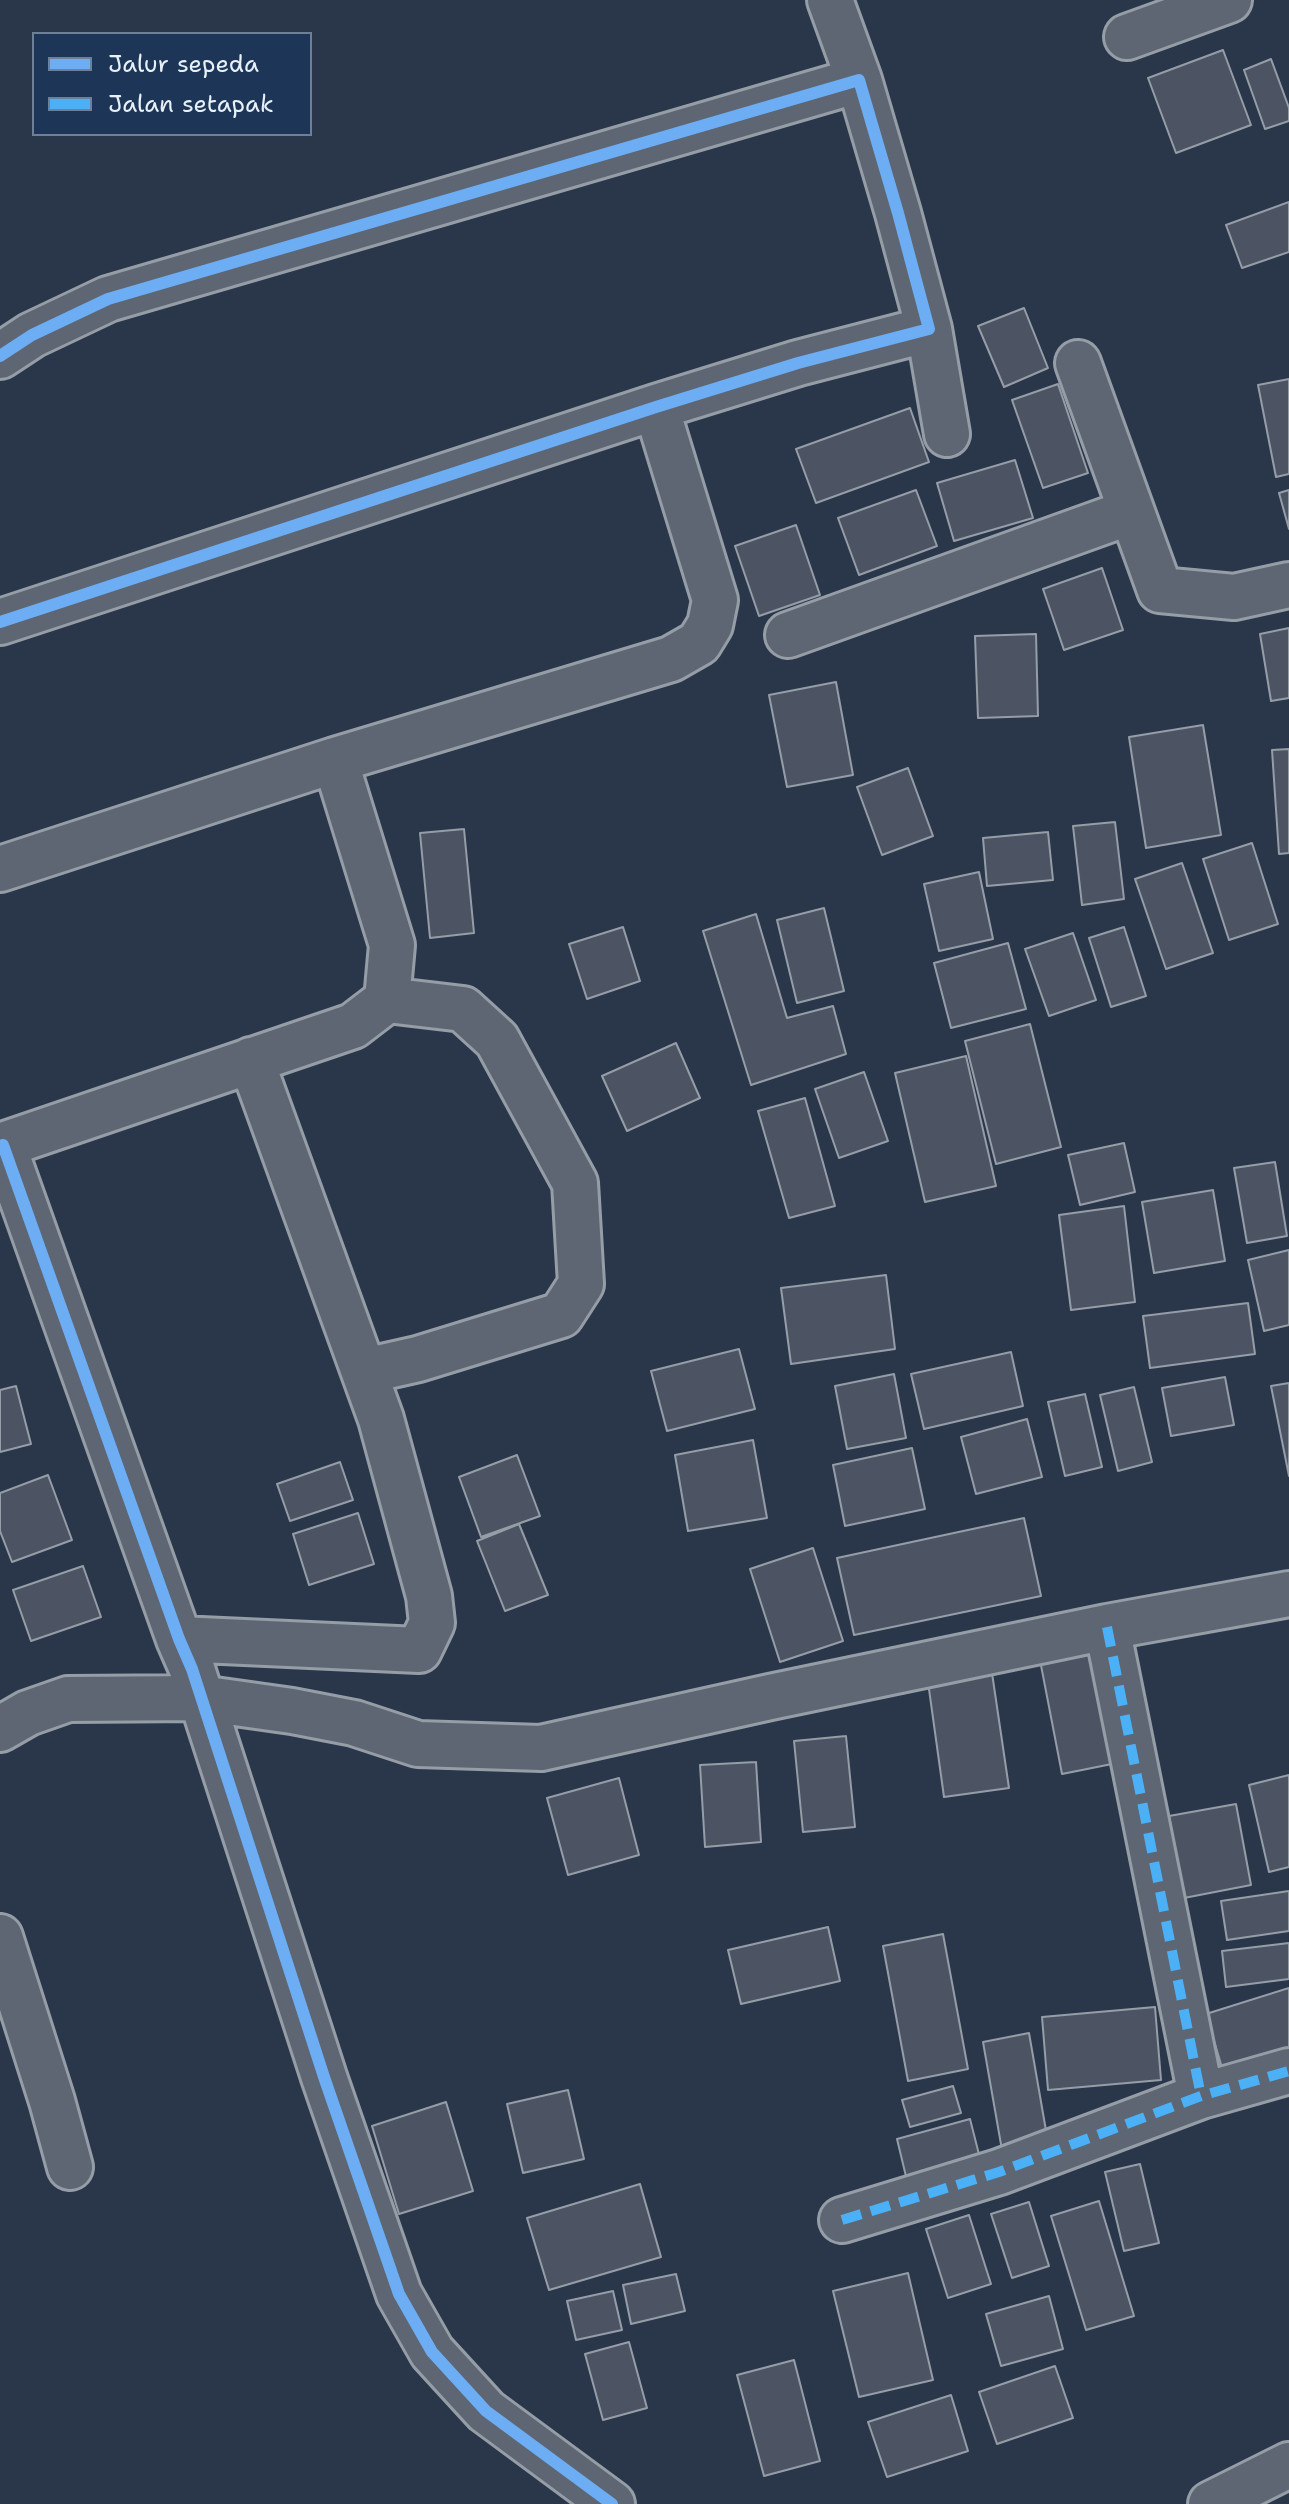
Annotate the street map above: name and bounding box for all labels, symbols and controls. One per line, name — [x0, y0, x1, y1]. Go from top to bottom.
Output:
legend — [32, 32, 312, 136]
text: Jalur sepeda — [108, 48, 259, 80]
text: Jalan setapak — [108, 88, 274, 120]

